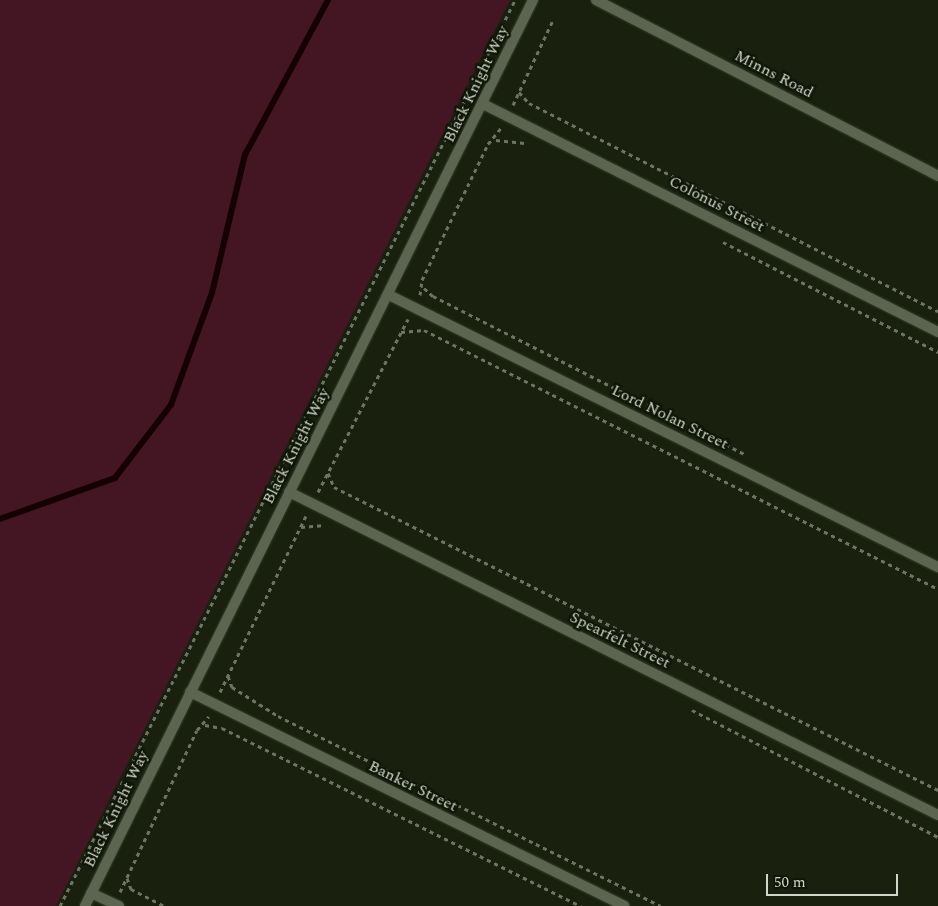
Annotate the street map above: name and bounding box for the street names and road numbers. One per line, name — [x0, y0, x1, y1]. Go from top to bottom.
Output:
street label: Black Knight Way — [439, 22, 513, 146]
street label: Minns Road — [731, 46, 817, 102]
street label: Colonus Street — [666, 172, 768, 236]
street label: Lord Nolan Street — [609, 380, 731, 454]
street label: Black Knight Way — [258, 385, 334, 507]
street label: Spearfelt Street — [567, 607, 673, 673]
street label: Black Knight Way — [79, 747, 153, 871]
street label: Banker Street — [365, 756, 461, 816]

